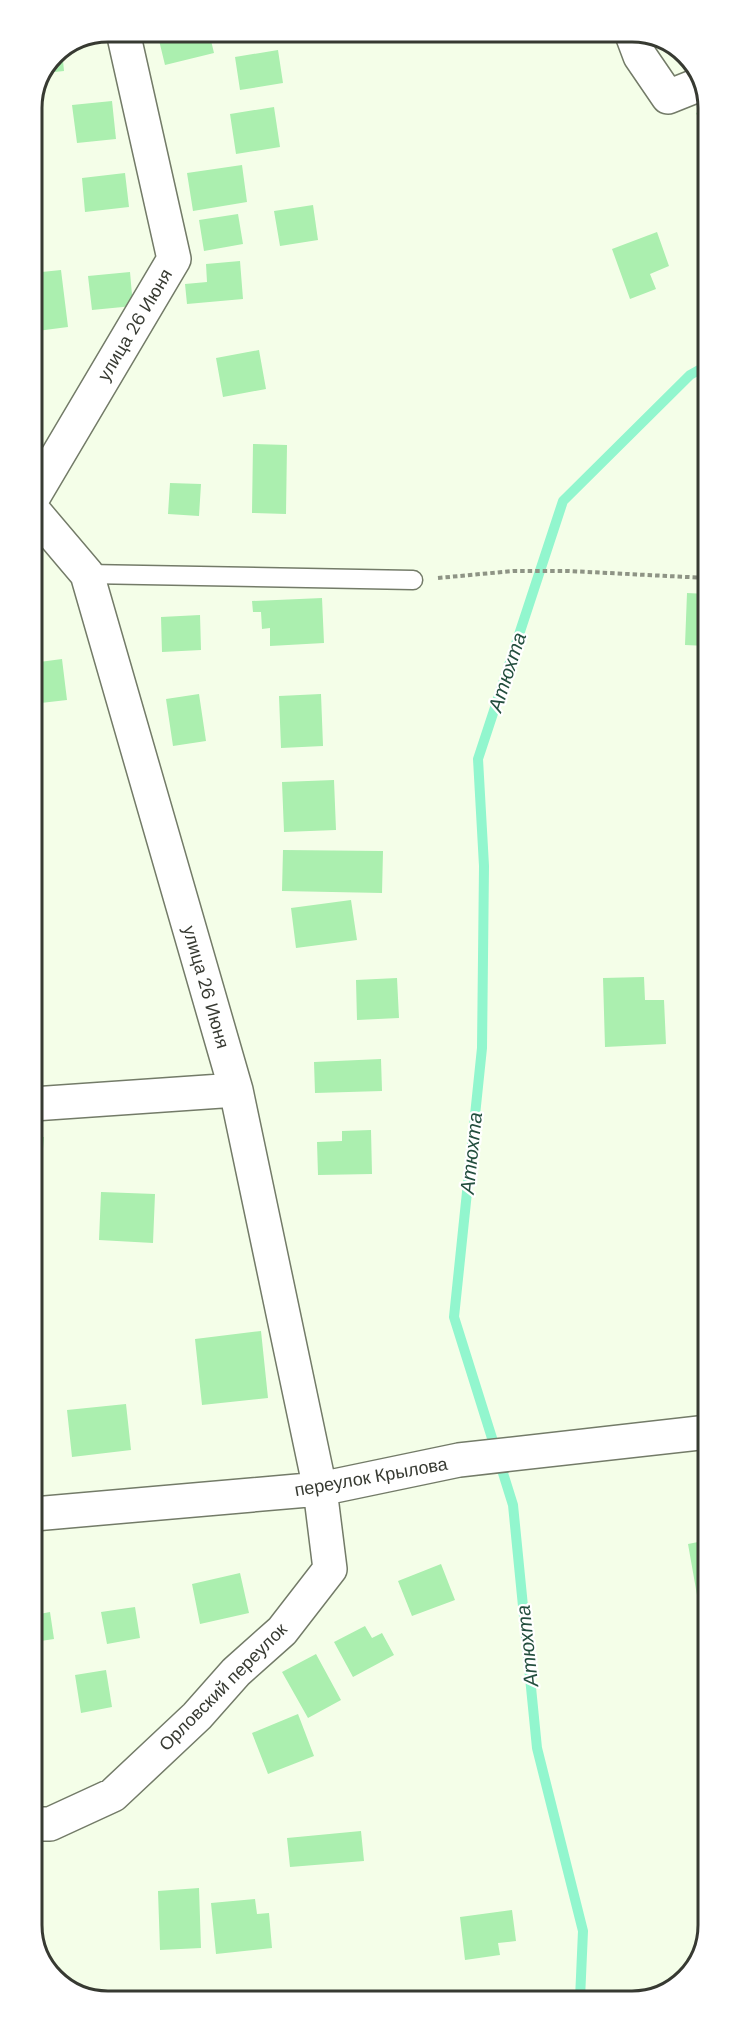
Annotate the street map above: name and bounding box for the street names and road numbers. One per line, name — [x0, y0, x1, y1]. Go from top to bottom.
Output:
street label: улица 26 Июня — [92, 264, 178, 386]
street label: улица 26 Июня — [177, 923, 235, 1051]
street label: переулок Крылова — [293, 1452, 450, 1502]
street label: Орловский переулок — [154, 1618, 292, 1756]

